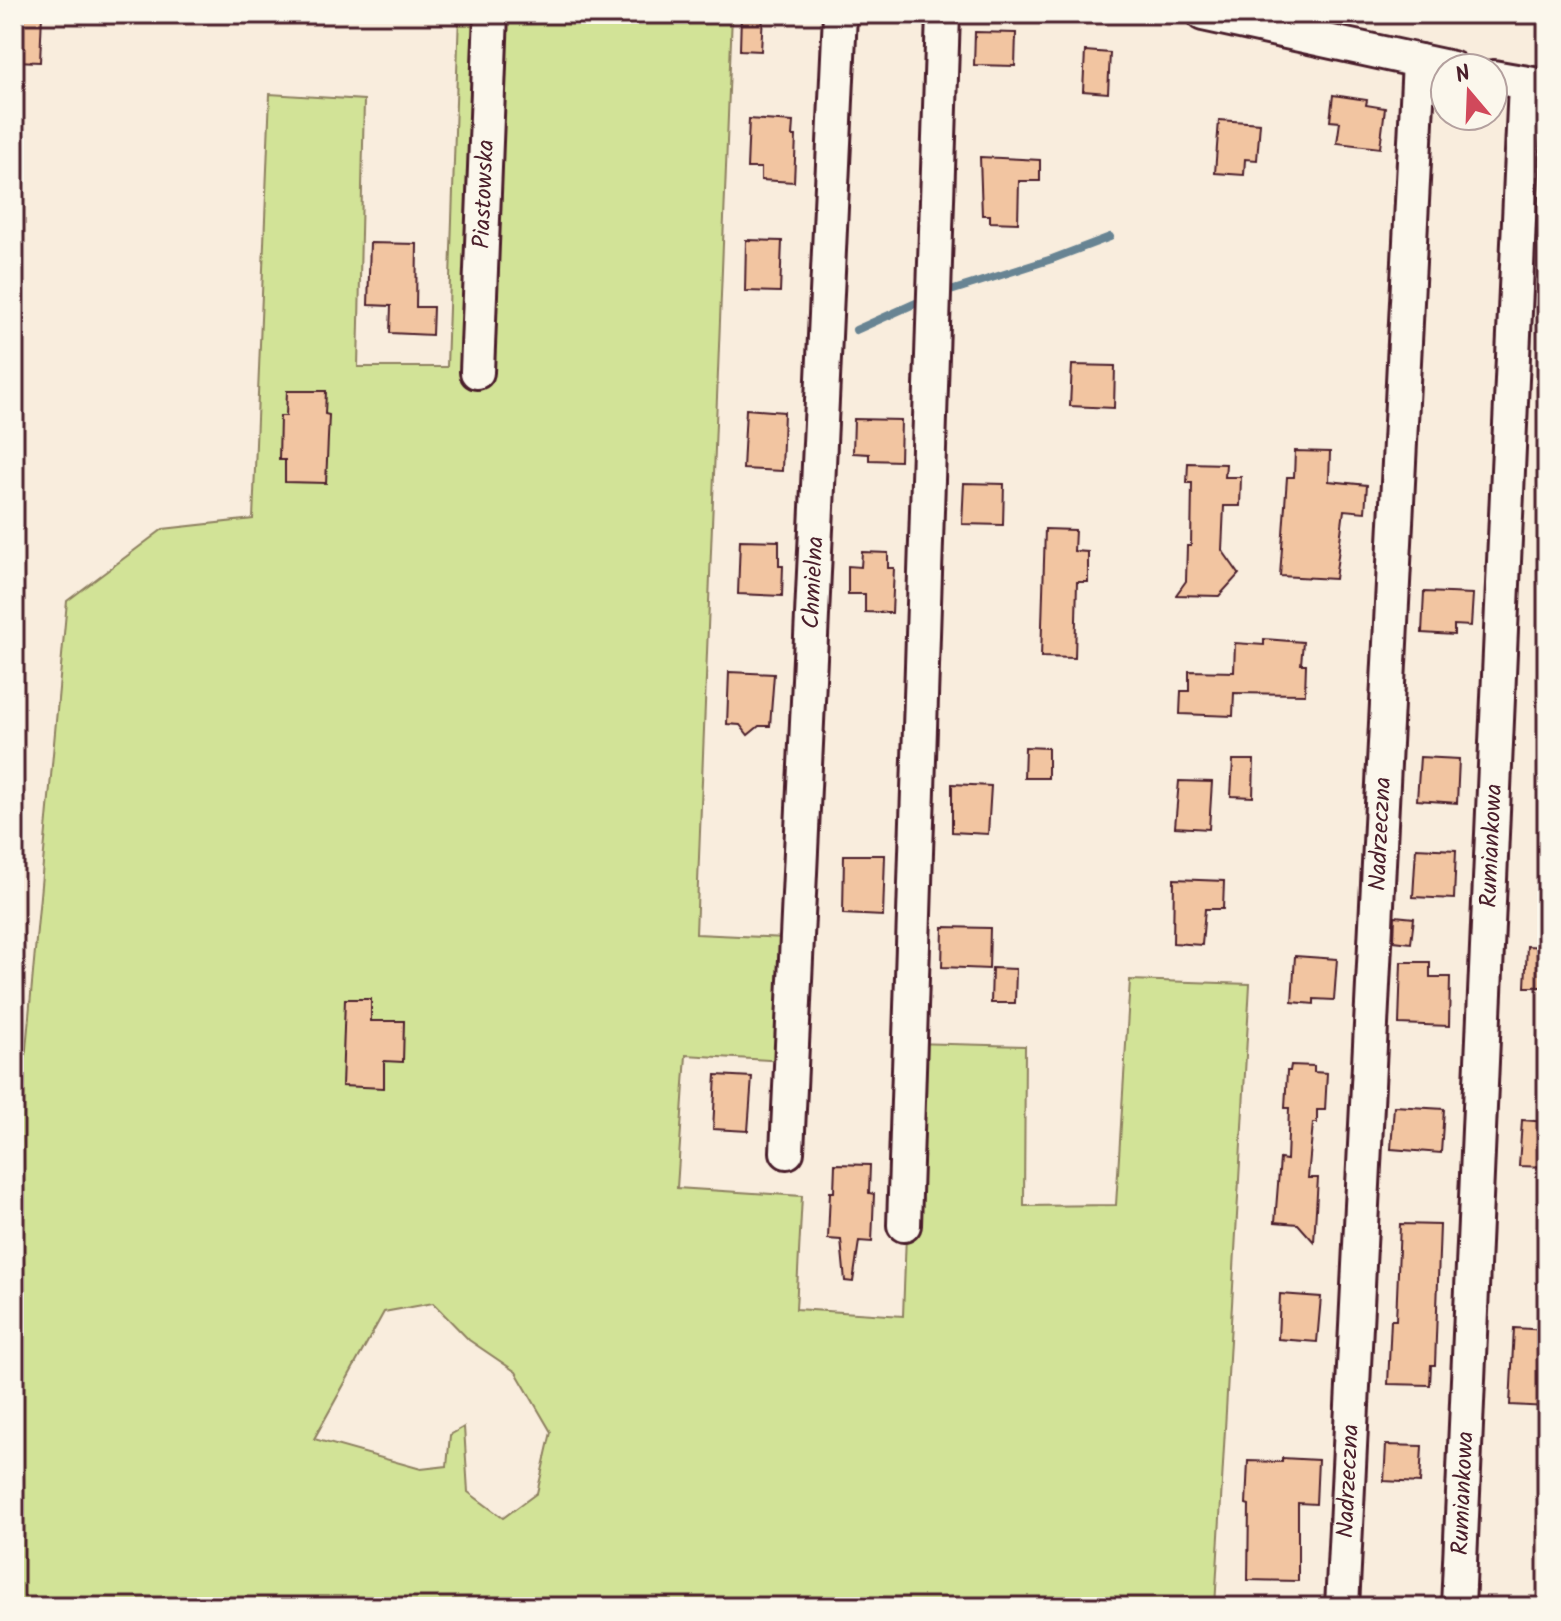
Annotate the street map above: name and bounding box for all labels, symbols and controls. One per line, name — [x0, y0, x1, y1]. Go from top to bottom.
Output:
north arrow — [1429, 52, 1509, 132]
text: N — [1451, 57, 1476, 94]
street label: Piastowska — [462, 139, 506, 250]
street label: Chmielna — [792, 535, 835, 630]
street label: Nadrzeczna — [1358, 776, 1403, 892]
street label: Rumiankowa — [1469, 783, 1514, 909]
street label: Nadrzeczna — [1326, 1423, 1371, 1539]
street label: Rumiankowa — [1441, 1430, 1485, 1556]

